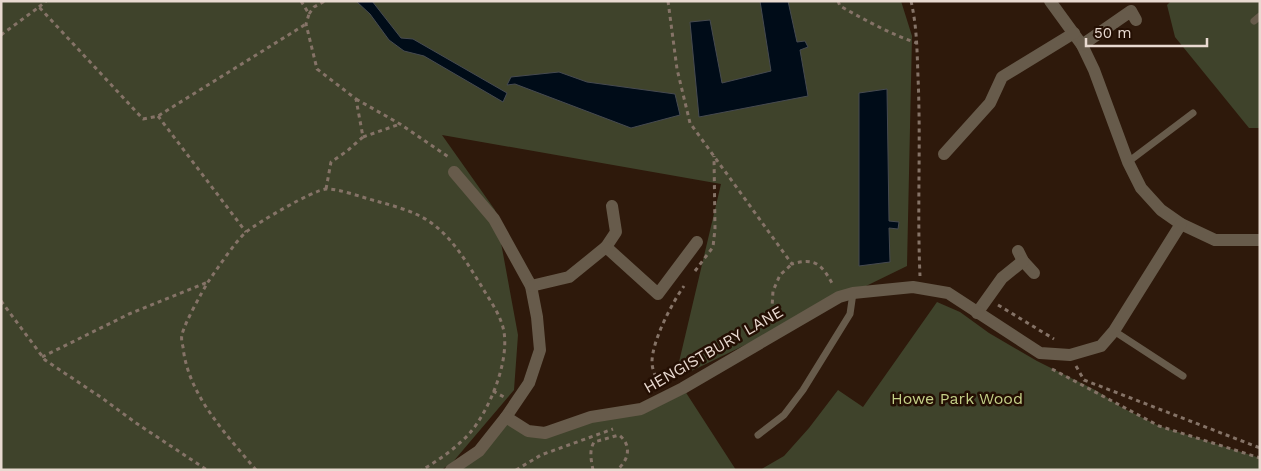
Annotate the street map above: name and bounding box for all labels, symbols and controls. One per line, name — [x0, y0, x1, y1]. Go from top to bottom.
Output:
scale bar — [1086, 15, 1207, 47]
text: 50 m — [1094, 24, 1131, 42]
street label: HENGISTBURY LANE — [640, 302, 786, 397]
park label: Howe Park Wood — [891, 389, 1023, 408]

